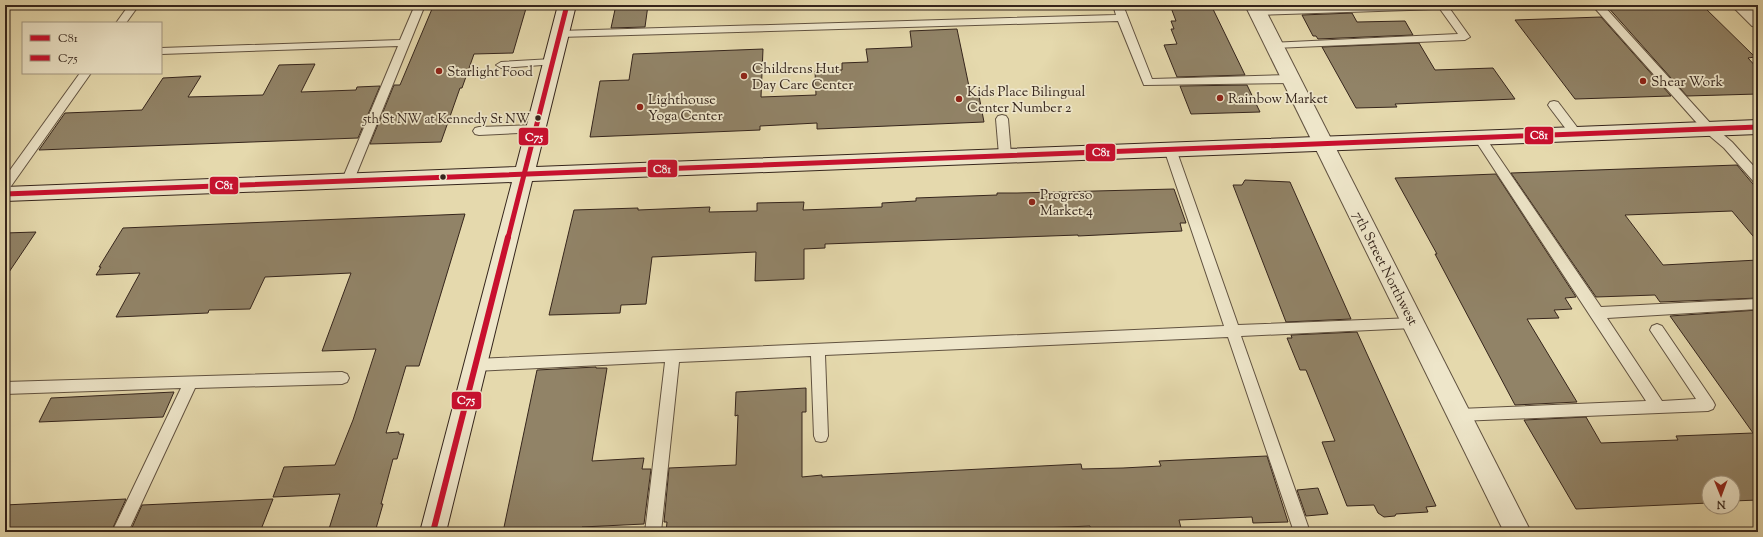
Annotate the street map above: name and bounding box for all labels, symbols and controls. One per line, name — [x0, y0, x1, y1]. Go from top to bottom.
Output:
legend — [22, 22, 162, 74]
text: C81 — [58, 30, 78, 48]
text: C75 — [58, 50, 78, 68]
place label: Childrens Hut Day Care Center — [752, 60, 854, 96]
place label: Starlight Food — [447, 63, 533, 83]
marker: Starlight Food — [434, 66, 444, 76]
marker: Childrens Hut Day Care Center — [739, 71, 749, 81]
place label: Shear Work — [1651, 73, 1723, 93]
marker: Shear Work — [1638, 76, 1648, 86]
place label: Kids Place Bilingual Center Number 2 — [967, 83, 1085, 119]
place label: Rainbow Market — [1228, 90, 1328, 110]
place label: Lighthouse Yoga Center — [648, 91, 723, 127]
marker: Rainbow Market — [1215, 93, 1225, 103]
marker: Kids Place Bilingual Center Number 2 — [954, 94, 964, 104]
marker: Lighthouse Yoga Center — [635, 102, 645, 112]
place label: 5th St NW at Kennedy St NW — [362, 111, 531, 129]
marker: 5th St NW at Kennedy St NW — [533, 113, 543, 123]
line badge: C81 — [1524, 126, 1554, 145]
line badge: C75 — [518, 127, 549, 146]
text: C81 — [1530, 128, 1548, 144]
text: C75 — [525, 130, 543, 146]
line badge: C81 — [1085, 143, 1116, 162]
text: C81 — [1092, 145, 1110, 161]
line badge: C81 — [647, 159, 678, 178]
text: C81 — [653, 162, 671, 178]
unlabelled marker — [438, 172, 448, 182]
line badge: C81 — [209, 176, 239, 195]
text: C81 — [215, 178, 233, 194]
place label: Progreso Market 4 — [1040, 186, 1093, 222]
marker: Progreso Market 4 — [1027, 197, 1037, 207]
street label: 7th Street Northwest — [1347, 208, 1422, 330]
line badge: C75 — [451, 391, 482, 410]
text: C75 — [457, 393, 475, 409]
north arrow — [1701, 475, 1741, 515]
text: N — [1716, 496, 1727, 512]

